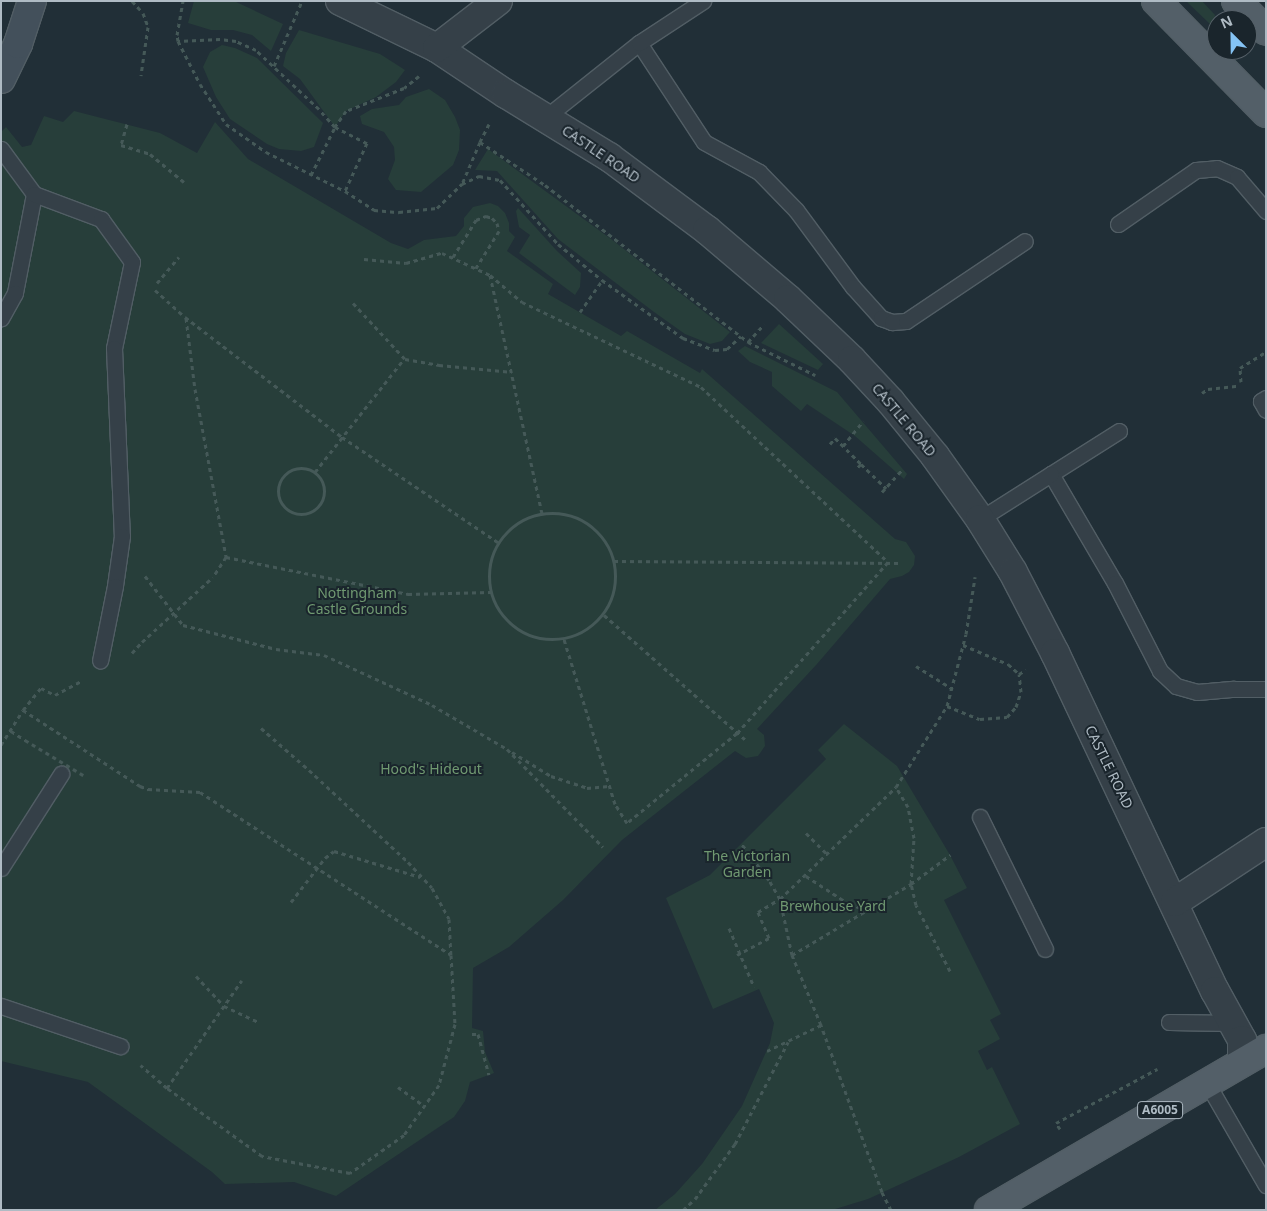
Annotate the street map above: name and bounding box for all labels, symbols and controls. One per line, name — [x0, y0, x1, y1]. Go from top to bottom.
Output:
north arrow — [1207, 10, 1257, 60]
text: N — [1217, 11, 1235, 33]
street label: CASTLE ROAD — [559, 122, 643, 186]
street label: CASTLE ROAD — [868, 380, 940, 460]
park label: Nottingham Castle Grounds — [307, 585, 407, 618]
street label: CASTLE ROAD — [1082, 723, 1136, 811]
park label: Hood's Hideout — [380, 761, 482, 777]
park label: The Victorian Garden — [704, 848, 790, 880]
park label: Brewhouse Yard — [780, 898, 886, 914]
road number: A6005 — [1136, 1100, 1184, 1120]

